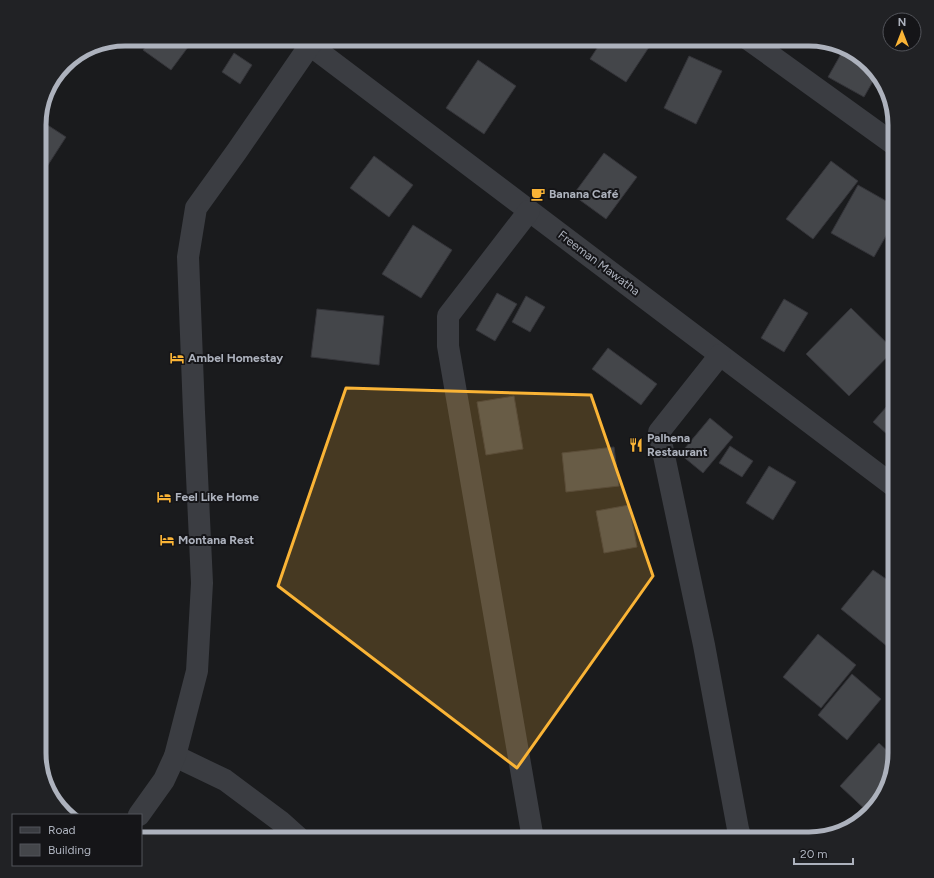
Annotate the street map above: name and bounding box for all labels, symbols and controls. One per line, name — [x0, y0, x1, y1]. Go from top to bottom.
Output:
north arrow — [882, 12, 922, 52]
text: N — [898, 16, 906, 29]
cafe icon: Banana Café — [530, 186, 546, 202]
place label: Banana Café — [549, 187, 619, 201]
street label: Freeman Mawatha — [555, 228, 643, 298]
hotel icon: Ambel Homestay — [169, 350, 185, 366]
place label: Ambel Homestay — [188, 351, 283, 365]
place label: Palhena Restaurant — [647, 431, 708, 459]
restaurant icon: Palhena Restaurant — [628, 437, 644, 453]
hotel icon: Feel Like Home — [156, 489, 172, 505]
place label: Feel Like Home — [175, 490, 259, 504]
hotel icon: Montana Rest — [159, 532, 175, 548]
place label: Montana Rest — [178, 533, 254, 547]
legend — [12, 814, 142, 866]
text: Road — [48, 823, 76, 837]
scale bar — [794, 840, 853, 866]
text: Building — [48, 843, 91, 857]
text: 20 m — [800, 847, 828, 861]

